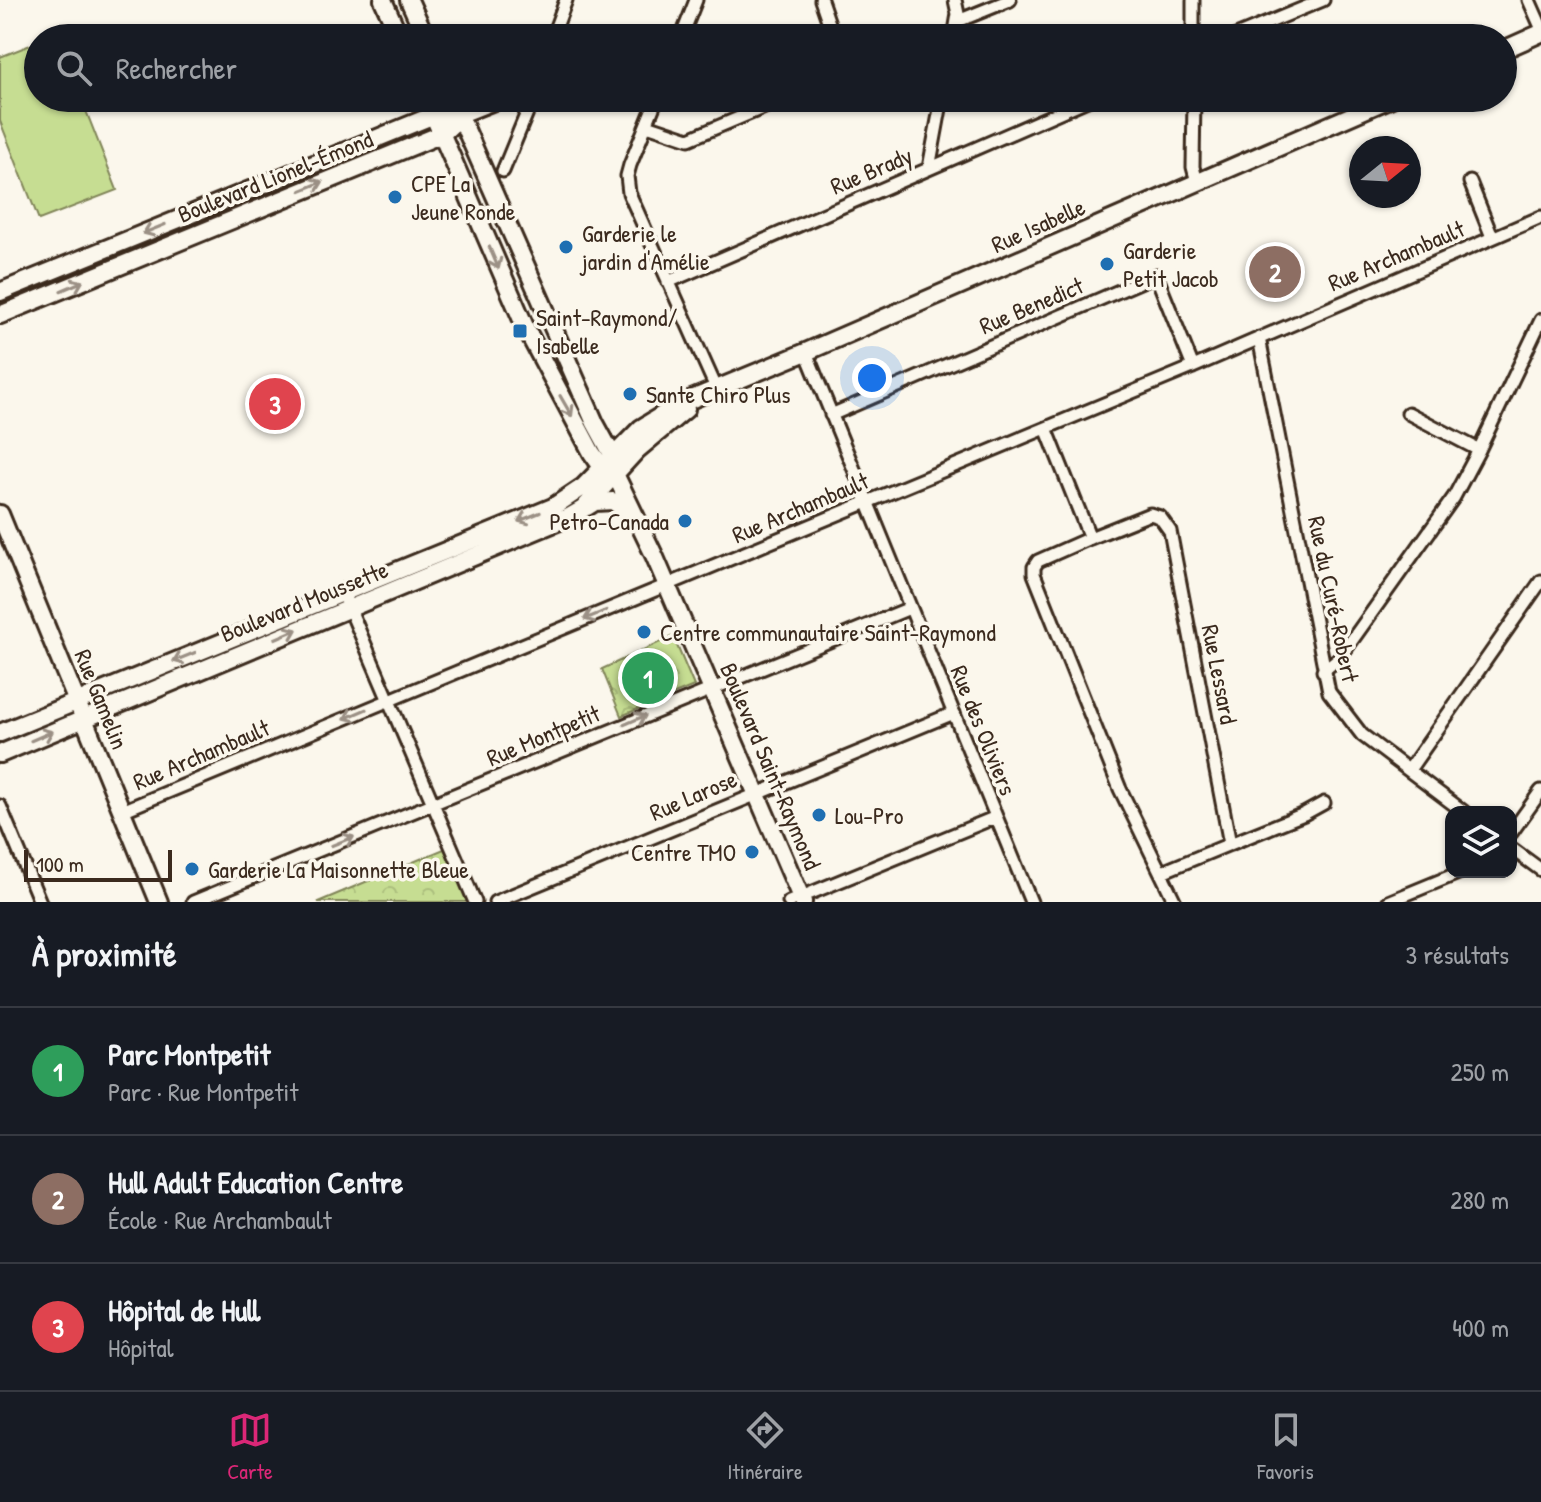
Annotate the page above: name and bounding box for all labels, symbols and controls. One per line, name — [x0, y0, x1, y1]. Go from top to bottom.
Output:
search box — [24, 24, 1517, 112]
icon: search — [52, 46, 96, 90]
text: Rechercher — [116, 48, 237, 88]
street label: Boulevard Lionel-Émond — [173, 122, 377, 230]
north arrow — [1349, 136, 1421, 208]
street label: Rue Brady — [825, 138, 917, 202]
place label: CPE La Jeune Ronde — [411, 167, 516, 227]
one-way arrow — [299, 178, 324, 193]
marker: CPE La Jeune Ronde — [386, 188, 404, 206]
street label: Rue Isabelle — [986, 190, 1090, 260]
street label: Rue Archambault — [1323, 212, 1470, 298]
place label: Garderie le jardin d'Amélie — [579, 217, 710, 277]
one-way arrow — [142, 223, 167, 238]
place label: Garderie Petit Jacob — [1123, 234, 1219, 294]
marker: Garderie le jardin d'Amélie — [557, 238, 575, 256]
pin: 2 — [1249, 242, 1301, 302]
one-way arrow — [488, 245, 503, 270]
marker: Garderie Petit Jacob — [1098, 255, 1116, 273]
street label: Rue Benedict — [974, 268, 1089, 341]
one-way arrow — [59, 277, 84, 292]
place label: Saint-Raymond/ Isabelle — [536, 301, 677, 361]
marker: Saint-Raymond/ Isabelle — [511, 322, 529, 340]
your location — [852, 358, 892, 398]
pin: 3 — [249, 374, 301, 434]
place label: Sante Chiro Plus — [646, 378, 790, 410]
marker: Sante Chiro Plus — [621, 385, 639, 403]
one-way arrow — [558, 394, 574, 417]
street label: Rue Archambault — [727, 464, 874, 550]
place label: Petro-Canada — [549, 505, 669, 537]
one-way arrow — [517, 511, 542, 526]
marker: Petro-Canada — [676, 512, 694, 530]
street label: Rue du Curé-Robert — [1301, 513, 1367, 686]
street label: Boulevard Moussette — [215, 553, 393, 649]
one-way arrow — [583, 608, 608, 623]
place label: Centre communautaire Saint-Raymond — [660, 616, 996, 648]
street label: Rue Lessard — [1195, 622, 1245, 726]
marker: Centre communautaire Saint-Raymond — [635, 623, 653, 641]
one-way arrow — [273, 626, 298, 641]
street label: Rue Gamelin — [68, 644, 136, 754]
pin: 1 — [622, 648, 674, 708]
one-way arrow — [172, 650, 197, 665]
street label: Boulevard Saint-Raymond — [713, 658, 829, 874]
street label: Rue des Oliviers — [943, 660, 1025, 800]
street label: Rue Montpetit — [481, 696, 605, 773]
one-way arrow — [343, 707, 368, 722]
street label: Rue Archambault — [128, 711, 275, 797]
one-way arrow — [622, 712, 647, 726]
one-way arrow — [29, 728, 54, 743]
street label: Rue Larose — [645, 762, 742, 828]
place label: Lou-Pro — [835, 799, 904, 831]
marker: Lou-Pro — [810, 806, 828, 824]
map controls — [1445, 806, 1517, 878]
button: layers — [1445, 806, 1517, 878]
one-way arrow — [330, 833, 355, 847]
place label: Centre TMO — [631, 836, 736, 868]
marker: Centre TMO — [743, 843, 761, 861]
scale bar — [24, 846, 172, 882]
text: 100 m — [36, 849, 84, 879]
place label: Garderie La Maisonnette Bleue — [208, 853, 469, 885]
marker: Garderie La Maisonnette Bleue — [183, 860, 201, 878]
text: À proximité — [32, 931, 177, 977]
text: 3 résultats — [1406, 937, 1509, 972]
text: Parc Montpetit — [108, 1034, 270, 1074]
text: 1 — [53, 1054, 63, 1089]
text: 250 m — [1451, 1054, 1509, 1089]
text: Parc · Rue Montpetit — [108, 1074, 298, 1109]
text: Hull Adult Education Centre — [108, 1162, 403, 1202]
text: 2 — [52, 1182, 64, 1217]
text: 280 m — [1450, 1182, 1509, 1217]
text: École · Rue Archambault — [108, 1202, 332, 1237]
text: Hôpital de Hull — [108, 1290, 260, 1330]
text: 3 — [52, 1310, 64, 1345]
text: 400 m — [1452, 1310, 1509, 1345]
text: Hôpital — [108, 1330, 174, 1365]
tab: Carte — [227, 1408, 273, 1486]
tab: Itinéraire — [727, 1408, 803, 1486]
tab: Favoris — [1257, 1408, 1314, 1486]

